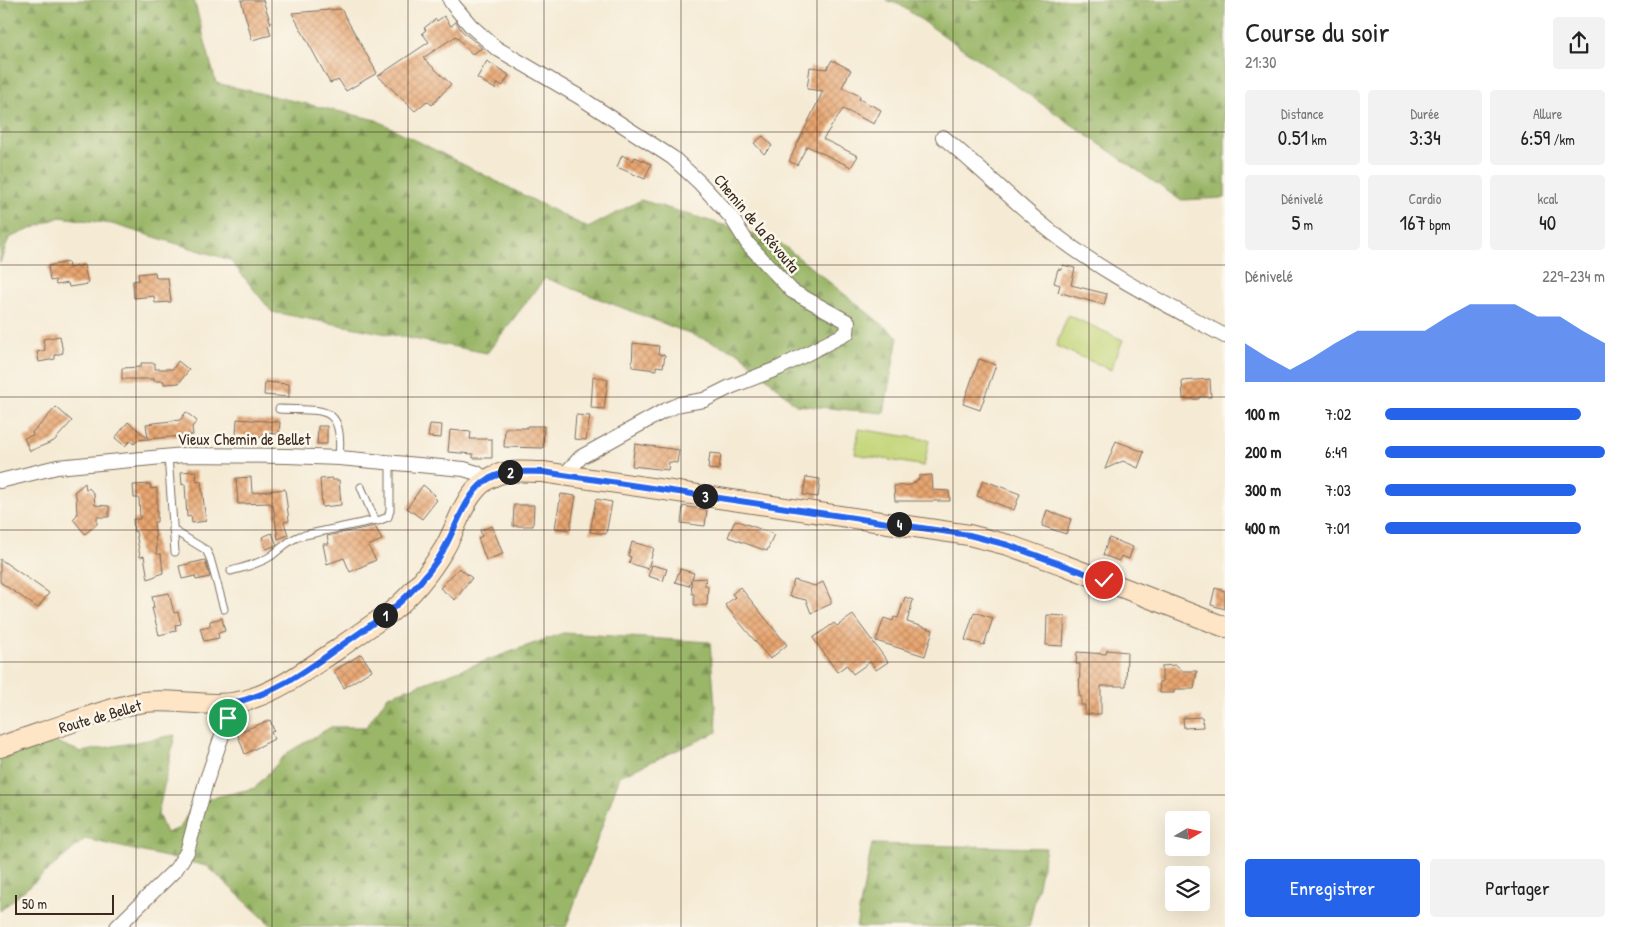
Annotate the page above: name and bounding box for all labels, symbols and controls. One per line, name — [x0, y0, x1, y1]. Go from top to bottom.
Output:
text: Course du soir — [1245, 13, 1390, 51]
button: share — [1553, 17, 1605, 69]
text: 21:30 — [1245, 51, 1276, 73]
text: Distance — [1281, 104, 1324, 123]
text: Durée — [1411, 104, 1439, 123]
text: Allure — [1533, 104, 1562, 123]
text: 0.51 — [1278, 123, 1308, 152]
text: 3:34 — [1409, 123, 1441, 152]
text: 6:59 — [1520, 123, 1550, 152]
text: km — [1308, 130, 1327, 149]
text: /km — [1550, 130, 1575, 149]
street label: Chemin de la Révouta — [709, 169, 805, 277]
text: Dénivelé — [1281, 189, 1323, 208]
text: Cardio — [1409, 189, 1441, 208]
text: kcal — [1537, 189, 1558, 208]
text: 5 — [1292, 208, 1300, 237]
text: 167 — [1400, 208, 1426, 237]
text: 40 — [1539, 208, 1556, 237]
text: m — [1300, 215, 1313, 234]
text: bpm — [1426, 215, 1450, 234]
text: Dénivelé — [1245, 265, 1293, 287]
text: 229–234 m — [1542, 265, 1605, 287]
text: 100 m — [1245, 403, 1280, 425]
text: 7:02 — [1325, 403, 1351, 425]
street label: Vieux Chemin de Bellet — [178, 428, 311, 450]
text: 200 m — [1245, 441, 1281, 463]
text: 6:49 — [1325, 441, 1347, 463]
pin: 2 — [498, 460, 522, 484]
text: 2 — [507, 463, 514, 482]
text: 300 m — [1245, 479, 1281, 501]
text: 7:03 — [1325, 479, 1351, 501]
pin: 3 — [692, 484, 718, 508]
text: 3 — [702, 487, 709, 506]
pin: 4 — [886, 512, 912, 536]
text: 4 — [897, 515, 902, 534]
text: 400 m — [1245, 517, 1280, 539]
text: 7:01 — [1325, 517, 1350, 539]
pin — [1083, 559, 1125, 601]
icon: check — [1090, 566, 1118, 594]
pin: 1 — [372, 602, 398, 628]
text: 1 — [383, 606, 388, 625]
street label: Route de Bellet — [56, 694, 144, 738]
pin — [207, 697, 249, 739]
icon: arrive — [214, 704, 242, 732]
north arrow — [1165, 811, 1210, 856]
map controls — [1165, 811, 1210, 911]
button: Enregistrer — [1245, 859, 1420, 917]
button: Partager — [1430, 859, 1605, 917]
button: layers — [1165, 866, 1210, 911]
scale bar — [15, 892, 114, 915]
text: 50 m — [22, 894, 47, 913]

